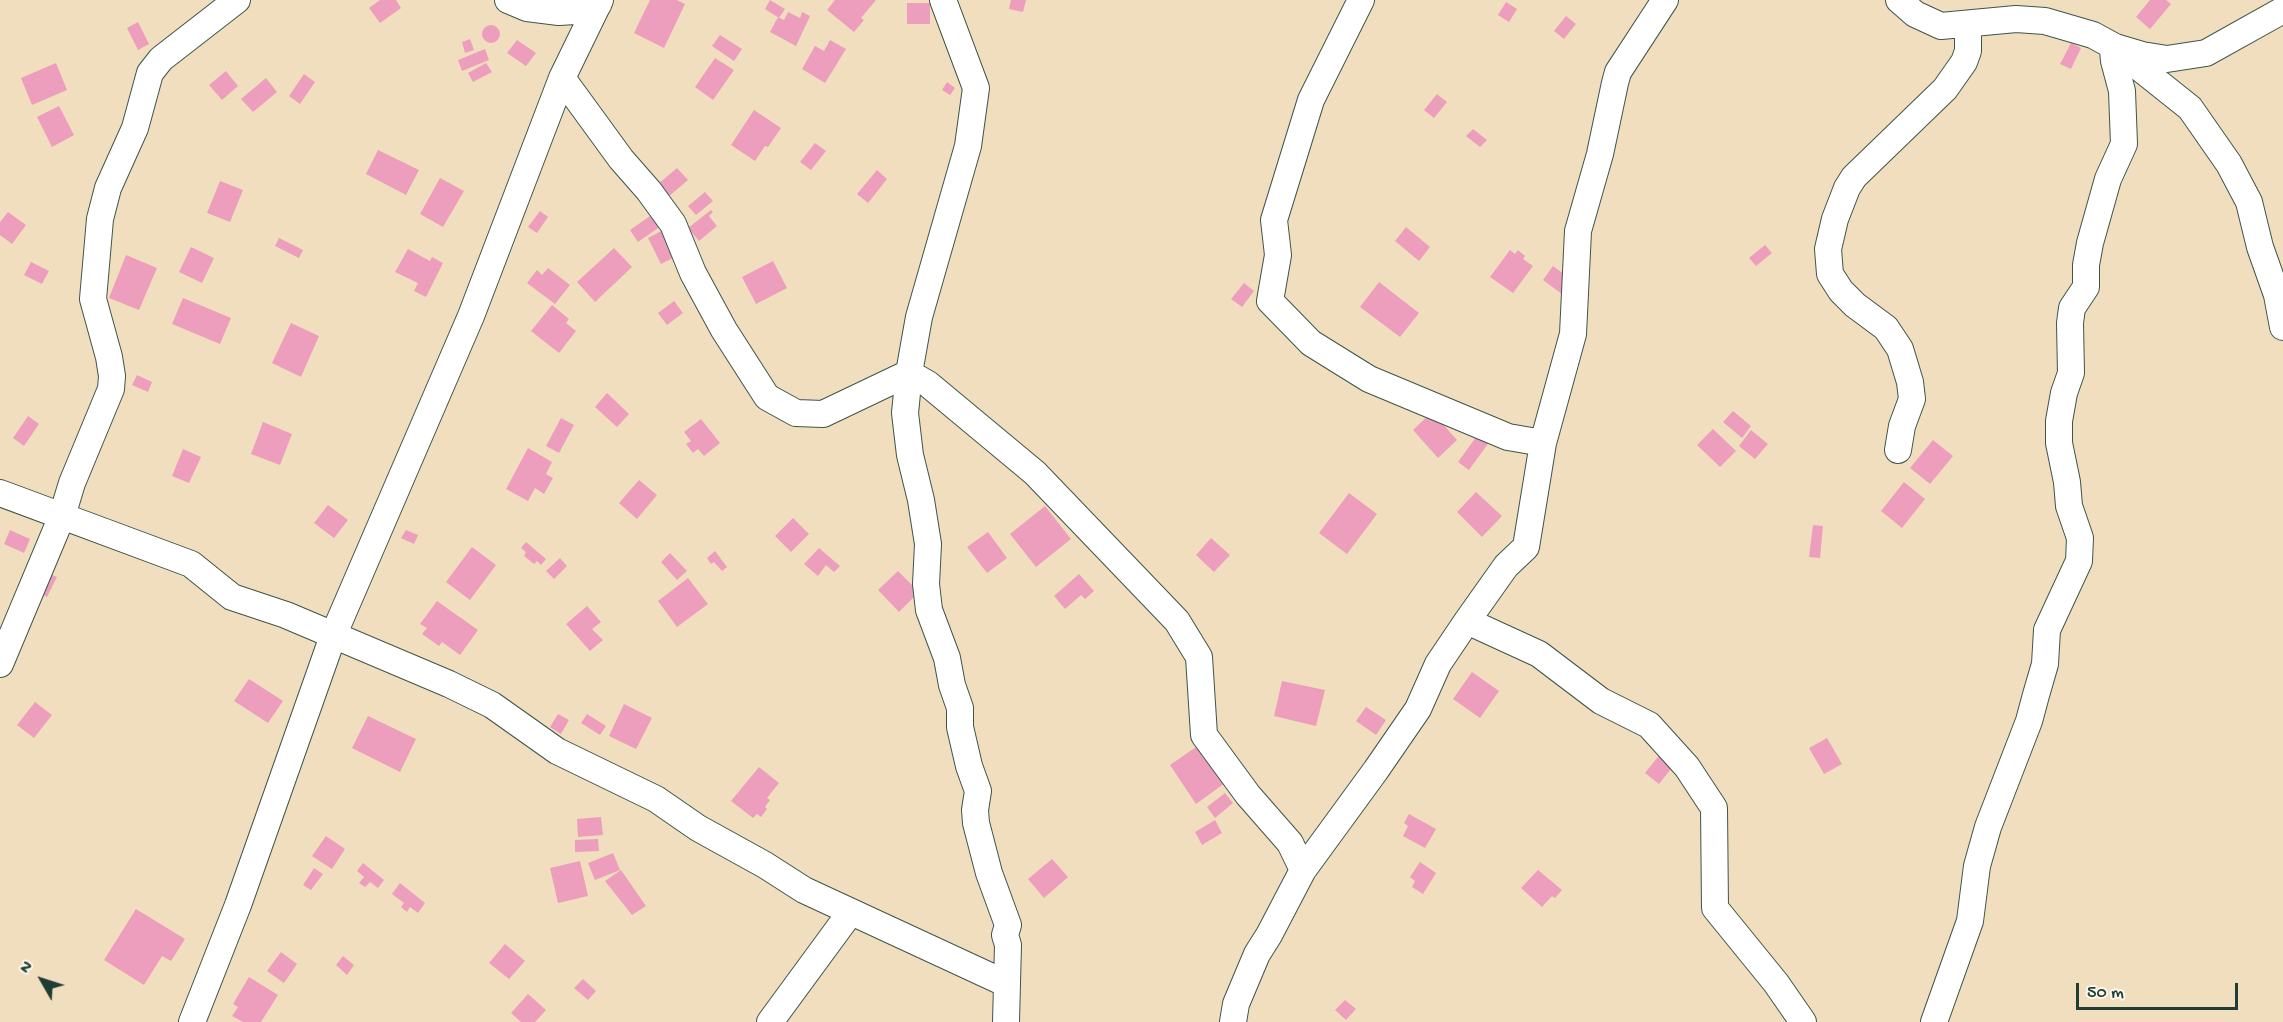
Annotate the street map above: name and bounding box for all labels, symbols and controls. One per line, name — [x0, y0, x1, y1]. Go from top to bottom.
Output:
north arrow — [12, 950, 72, 1010]
text: N — [17, 958, 38, 978]
scale bar — [2079, 971, 2241, 1009]
text: 50 m — [2087, 983, 2124, 1004]

